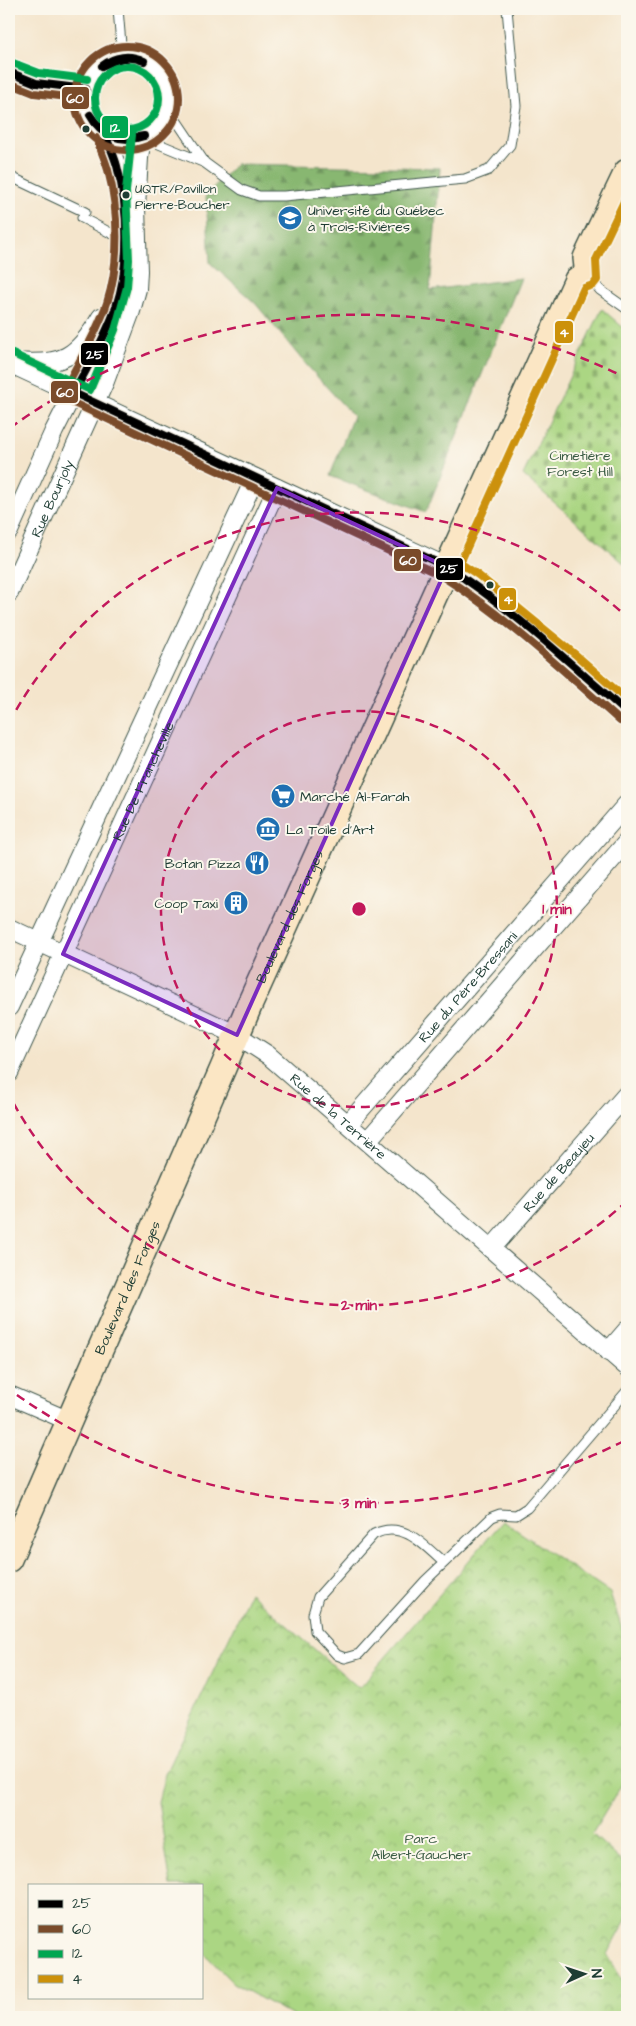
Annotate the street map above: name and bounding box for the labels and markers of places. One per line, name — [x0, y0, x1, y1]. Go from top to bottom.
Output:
unlabelled marker — [81, 124, 91, 134]
place label: UQTR/Pavillon Pierre-Boucher — [135, 180, 230, 214]
marker: UQTR/Pavillon Pierre-Boucher — [121, 190, 131, 200]
place label: Université du Québec à Trois-Rivières — [308, 201, 445, 237]
school or university icon: Université du Québec à Trois-Rivières — [277, 205, 303, 231]
unlabelled marker — [485, 580, 495, 590]
supermarket icon: Marché Al-Farah — [270, 783, 296, 809]
place label: Marché Al-Farah — [300, 787, 410, 807]
museum icon: La Toile d'Art — [255, 816, 281, 842]
place label: La Toile d'Art — [286, 820, 375, 840]
restaurant icon: Botan Pizza — [244, 850, 270, 876]
place label: Botan Pizza — [165, 854, 240, 874]
building icon: Coop Taxi — [223, 890, 249, 916]
place label: Coop Taxi — [154, 894, 218, 914]
centre of rings — [350, 900, 368, 918]

